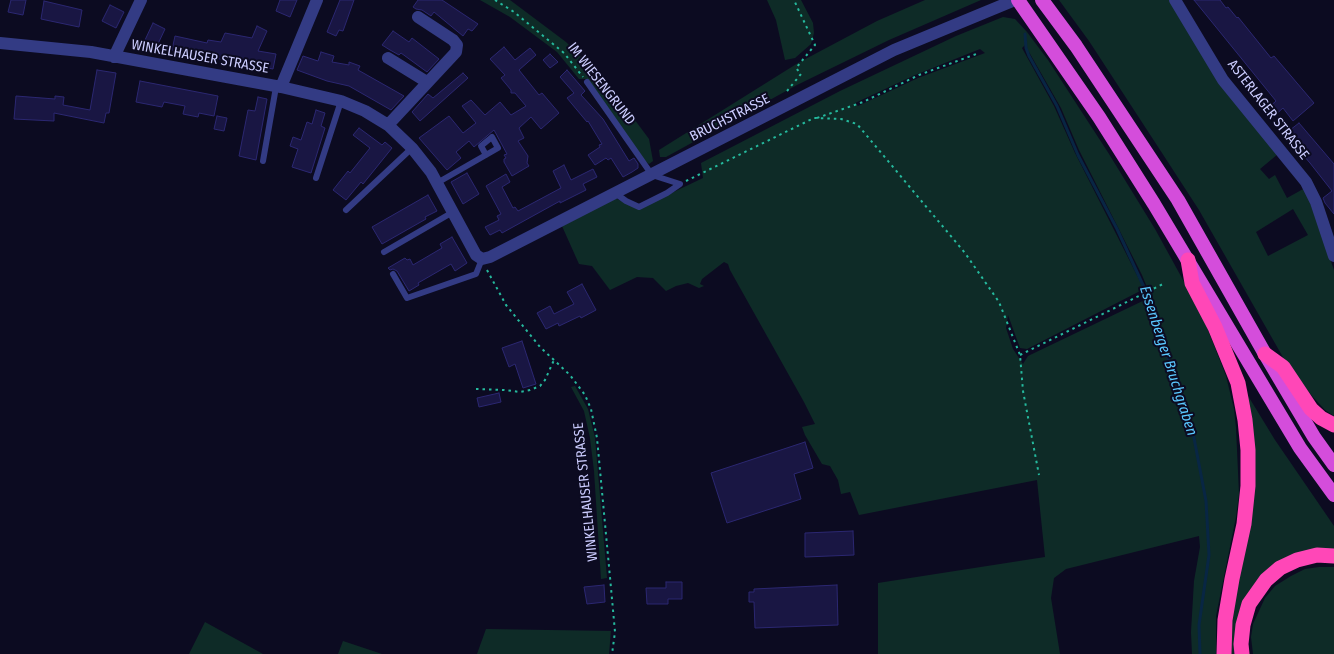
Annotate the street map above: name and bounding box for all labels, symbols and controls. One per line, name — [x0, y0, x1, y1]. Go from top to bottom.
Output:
street label: WINKELHAUSER STRASSE — [130, 37, 270, 77]
street label: IM WIESENGRUND — [564, 39, 638, 129]
street label: ASTERLAGER STRASSE — [1224, 57, 1312, 163]
street label: BRUCHSTRASSE — [687, 91, 773, 145]
water label: Essenberger Bruchgraben — [1135, 284, 1201, 438]
street label: WINKELHAUSER STRASSE — [570, 422, 602, 562]

